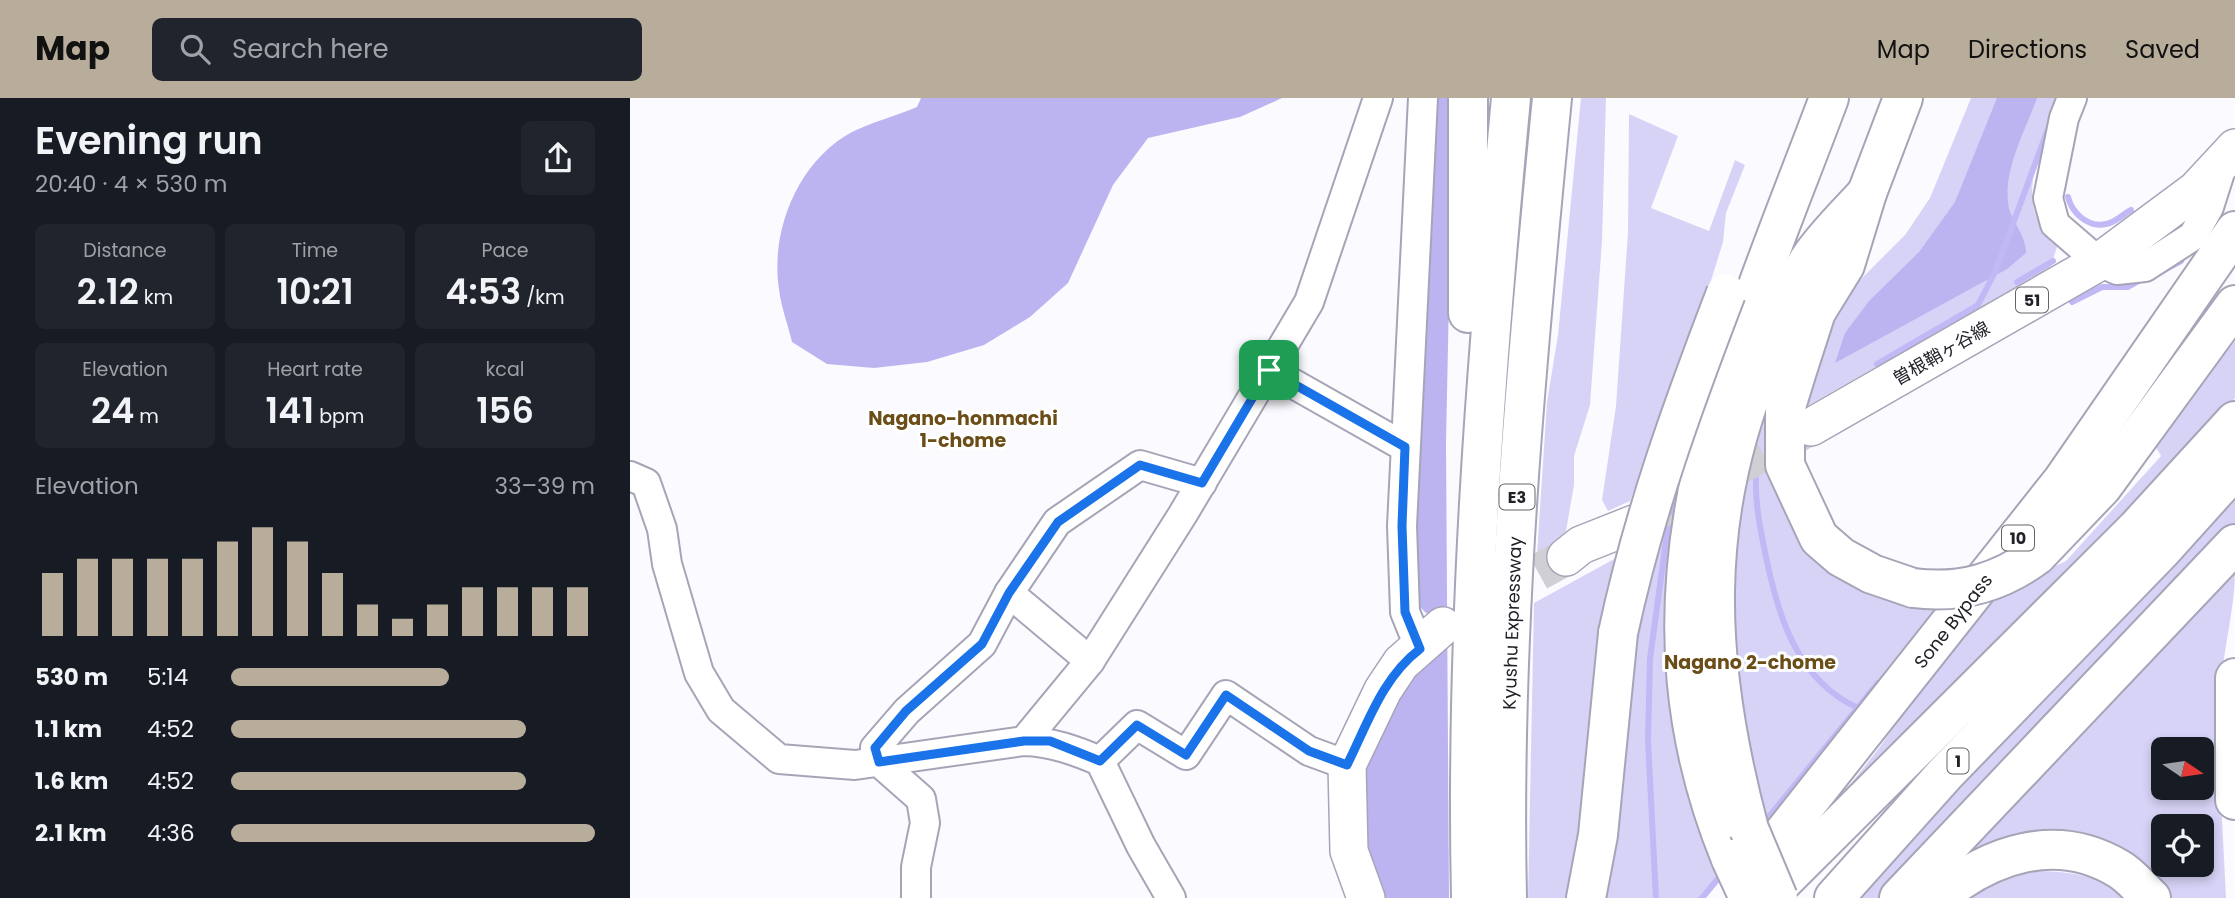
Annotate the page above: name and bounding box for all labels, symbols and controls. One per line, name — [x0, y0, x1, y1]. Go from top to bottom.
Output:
search box — [152, 18, 642, 81]
text: Map — [35, 25, 110, 72]
icon: search — [176, 30, 214, 68]
text: Search here — [232, 31, 389, 67]
text: Map — [1877, 33, 1930, 66]
text: Directions — [1968, 33, 2087, 66]
text: Saved — [2125, 33, 2200, 66]
text: Evening run — [35, 114, 263, 167]
button: share — [521, 121, 595, 195]
text: 20:40 · 4 × 530 m — [35, 168, 227, 200]
text: Distance — [83, 237, 167, 264]
text: Time — [292, 237, 338, 264]
text: Pace — [481, 237, 529, 264]
text: 2.12 — [77, 267, 139, 316]
text: 10:21 — [276, 267, 354, 316]
text: 4:53 — [445, 267, 521, 316]
text: km — [139, 284, 173, 311]
text: /km — [521, 284, 565, 311]
road number: 51 — [2016, 288, 2048, 312]
street label: 曽根鞘ヶ谷線 — [1888, 315, 1994, 391]
pin — [1239, 340, 1299, 400]
icon: arrive — [1250, 351, 1288, 389]
text: Elevation — [82, 356, 168, 383]
text: Heart rate — [267, 356, 363, 383]
text: kcal — [486, 356, 524, 383]
text: 24 — [91, 386, 134, 435]
text: 141 — [266, 386, 314, 435]
text: 156 — [476, 386, 534, 435]
text: m — [134, 403, 159, 430]
text: bpm — [314, 403, 364, 430]
district label: Nagano-honmachi 1-chome — [868, 405, 1058, 454]
text: Elevation — [35, 470, 139, 502]
text: 33–39 m — [494, 470, 595, 502]
road number: E3 — [1500, 484, 1534, 510]
road number: 10 — [2002, 526, 2034, 550]
street label: Kyushu Expressway — [1496, 536, 1528, 710]
street label: Sone Bypass — [1908, 568, 1998, 674]
district label: Nagano 2-chome — [1664, 649, 1836, 676]
text: 530 m — [35, 661, 108, 693]
text: 5:14 — [147, 661, 188, 693]
text: 1.1 km — [35, 713, 102, 745]
text: 4:52 — [147, 713, 194, 745]
north arrow — [2151, 737, 2214, 800]
map controls — [2151, 737, 2214, 877]
road number: 1 — [1948, 748, 1968, 774]
text: 1.6 km — [35, 765, 108, 797]
text: 4:52 — [147, 765, 194, 797]
button: locate — [2151, 814, 2214, 877]
text: 2.1 km — [35, 817, 107, 849]
text: 4:36 — [147, 817, 195, 849]

